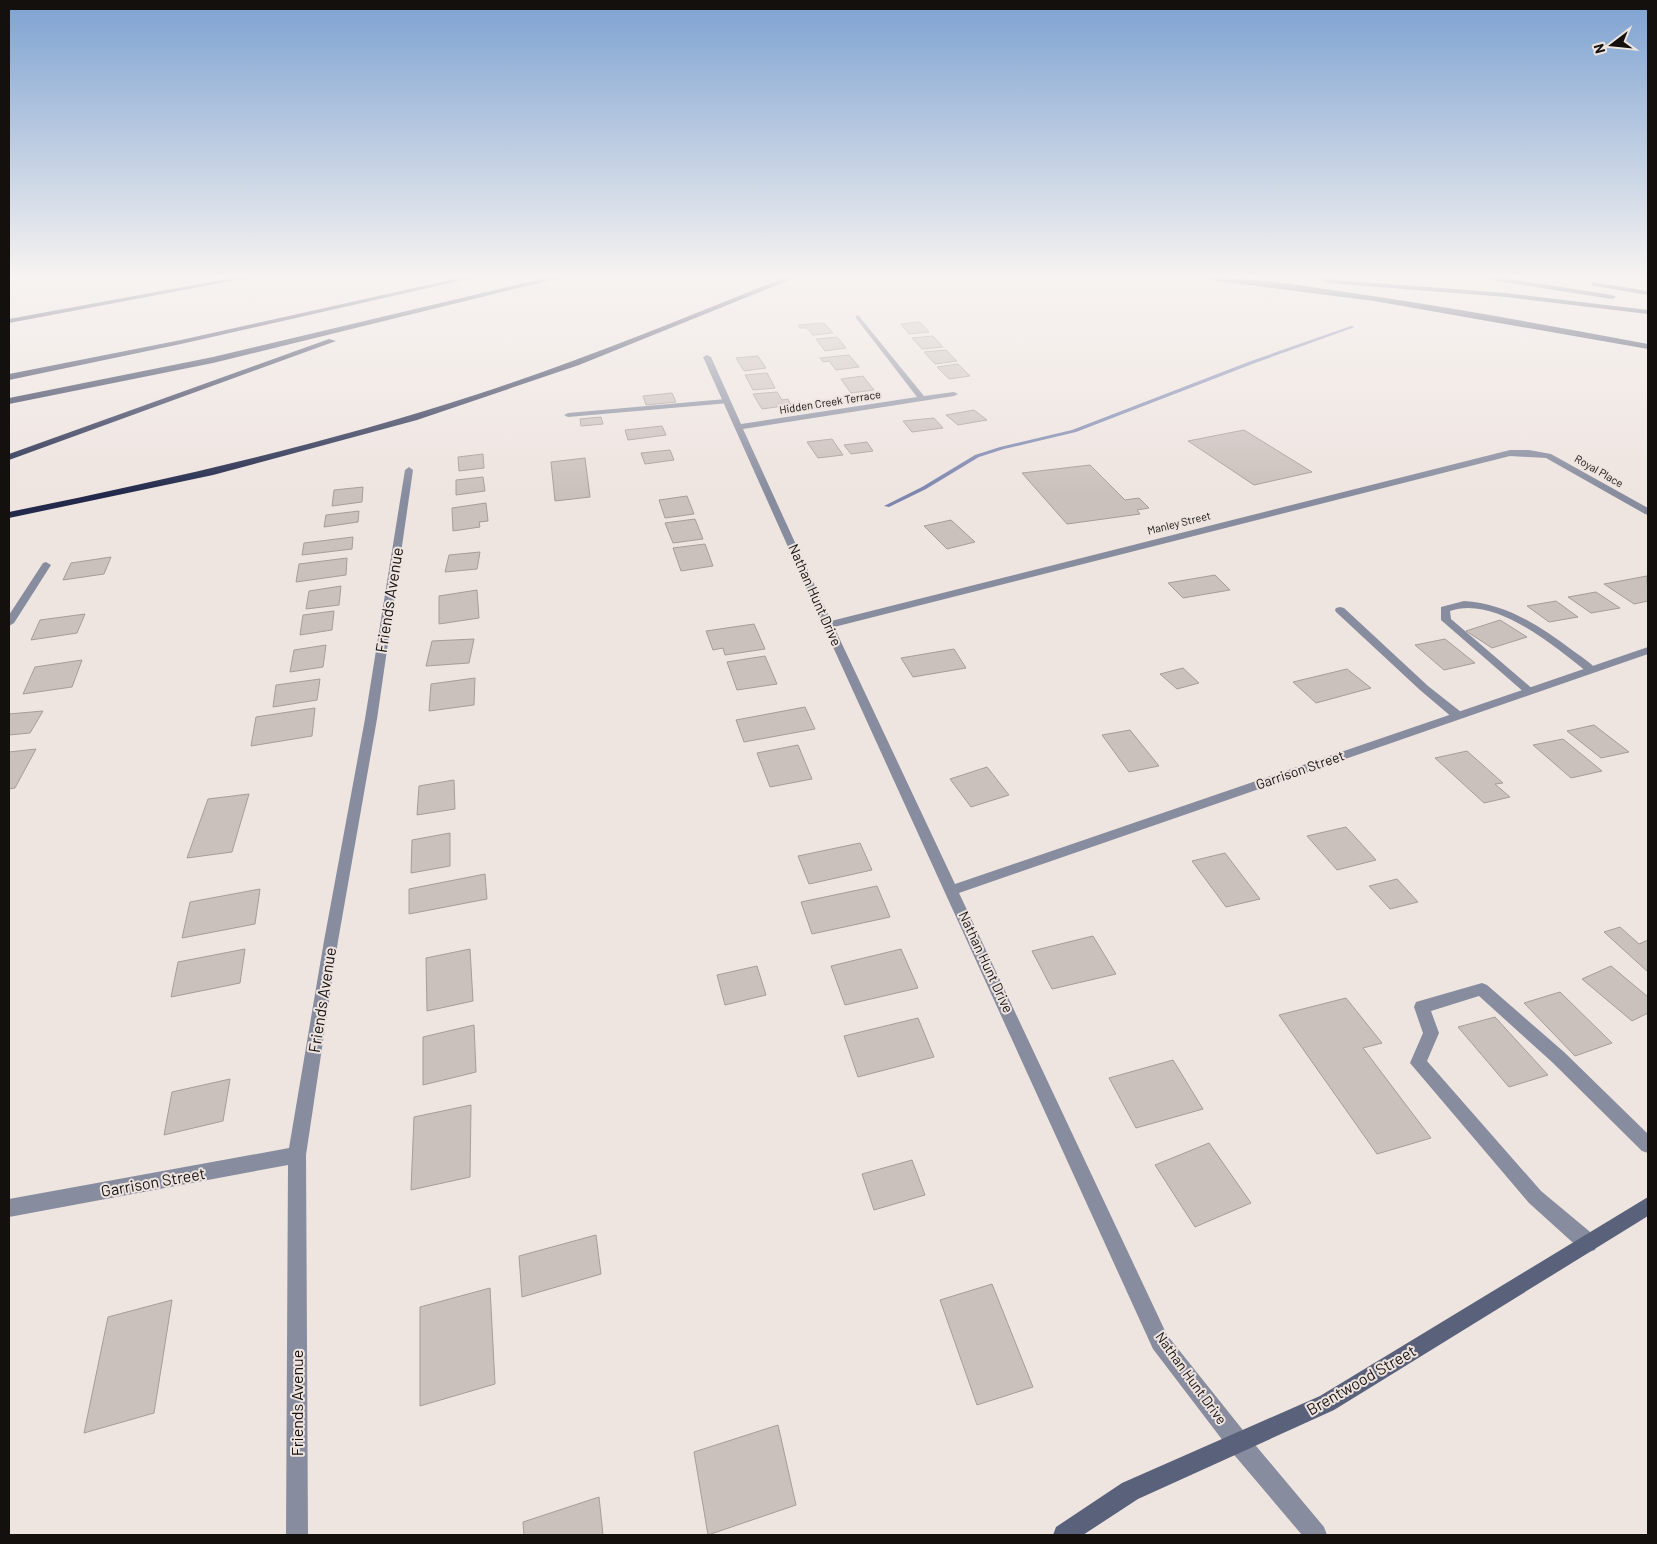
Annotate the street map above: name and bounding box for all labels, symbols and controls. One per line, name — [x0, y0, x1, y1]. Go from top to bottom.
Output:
north arrow — [1587, 20, 1637, 70]
text: N — [1590, 42, 1608, 56]
street label: Hidden Creek Terrace — [778, 387, 882, 416]
street label: Royal Place — [1573, 451, 1626, 490]
street label: Manley Street — [1146, 508, 1212, 537]
street label: Nathan Hunt Drive — [785, 541, 846, 648]
street label: Friends Avenue — [371, 546, 406, 654]
street label: Garrison Street — [1253, 746, 1346, 793]
street label: Nathan Hunt Drive — [956, 908, 1017, 1015]
street label: Friends Avenue — [304, 946, 339, 1054]
street label: Garrison Street — [99, 1163, 207, 1200]
street label: Nathan Hunt Drive — [1152, 1328, 1231, 1427]
street label: Brentwood Street — [1303, 1341, 1419, 1419]
street label: Friends Avenue — [287, 1350, 306, 1456]

